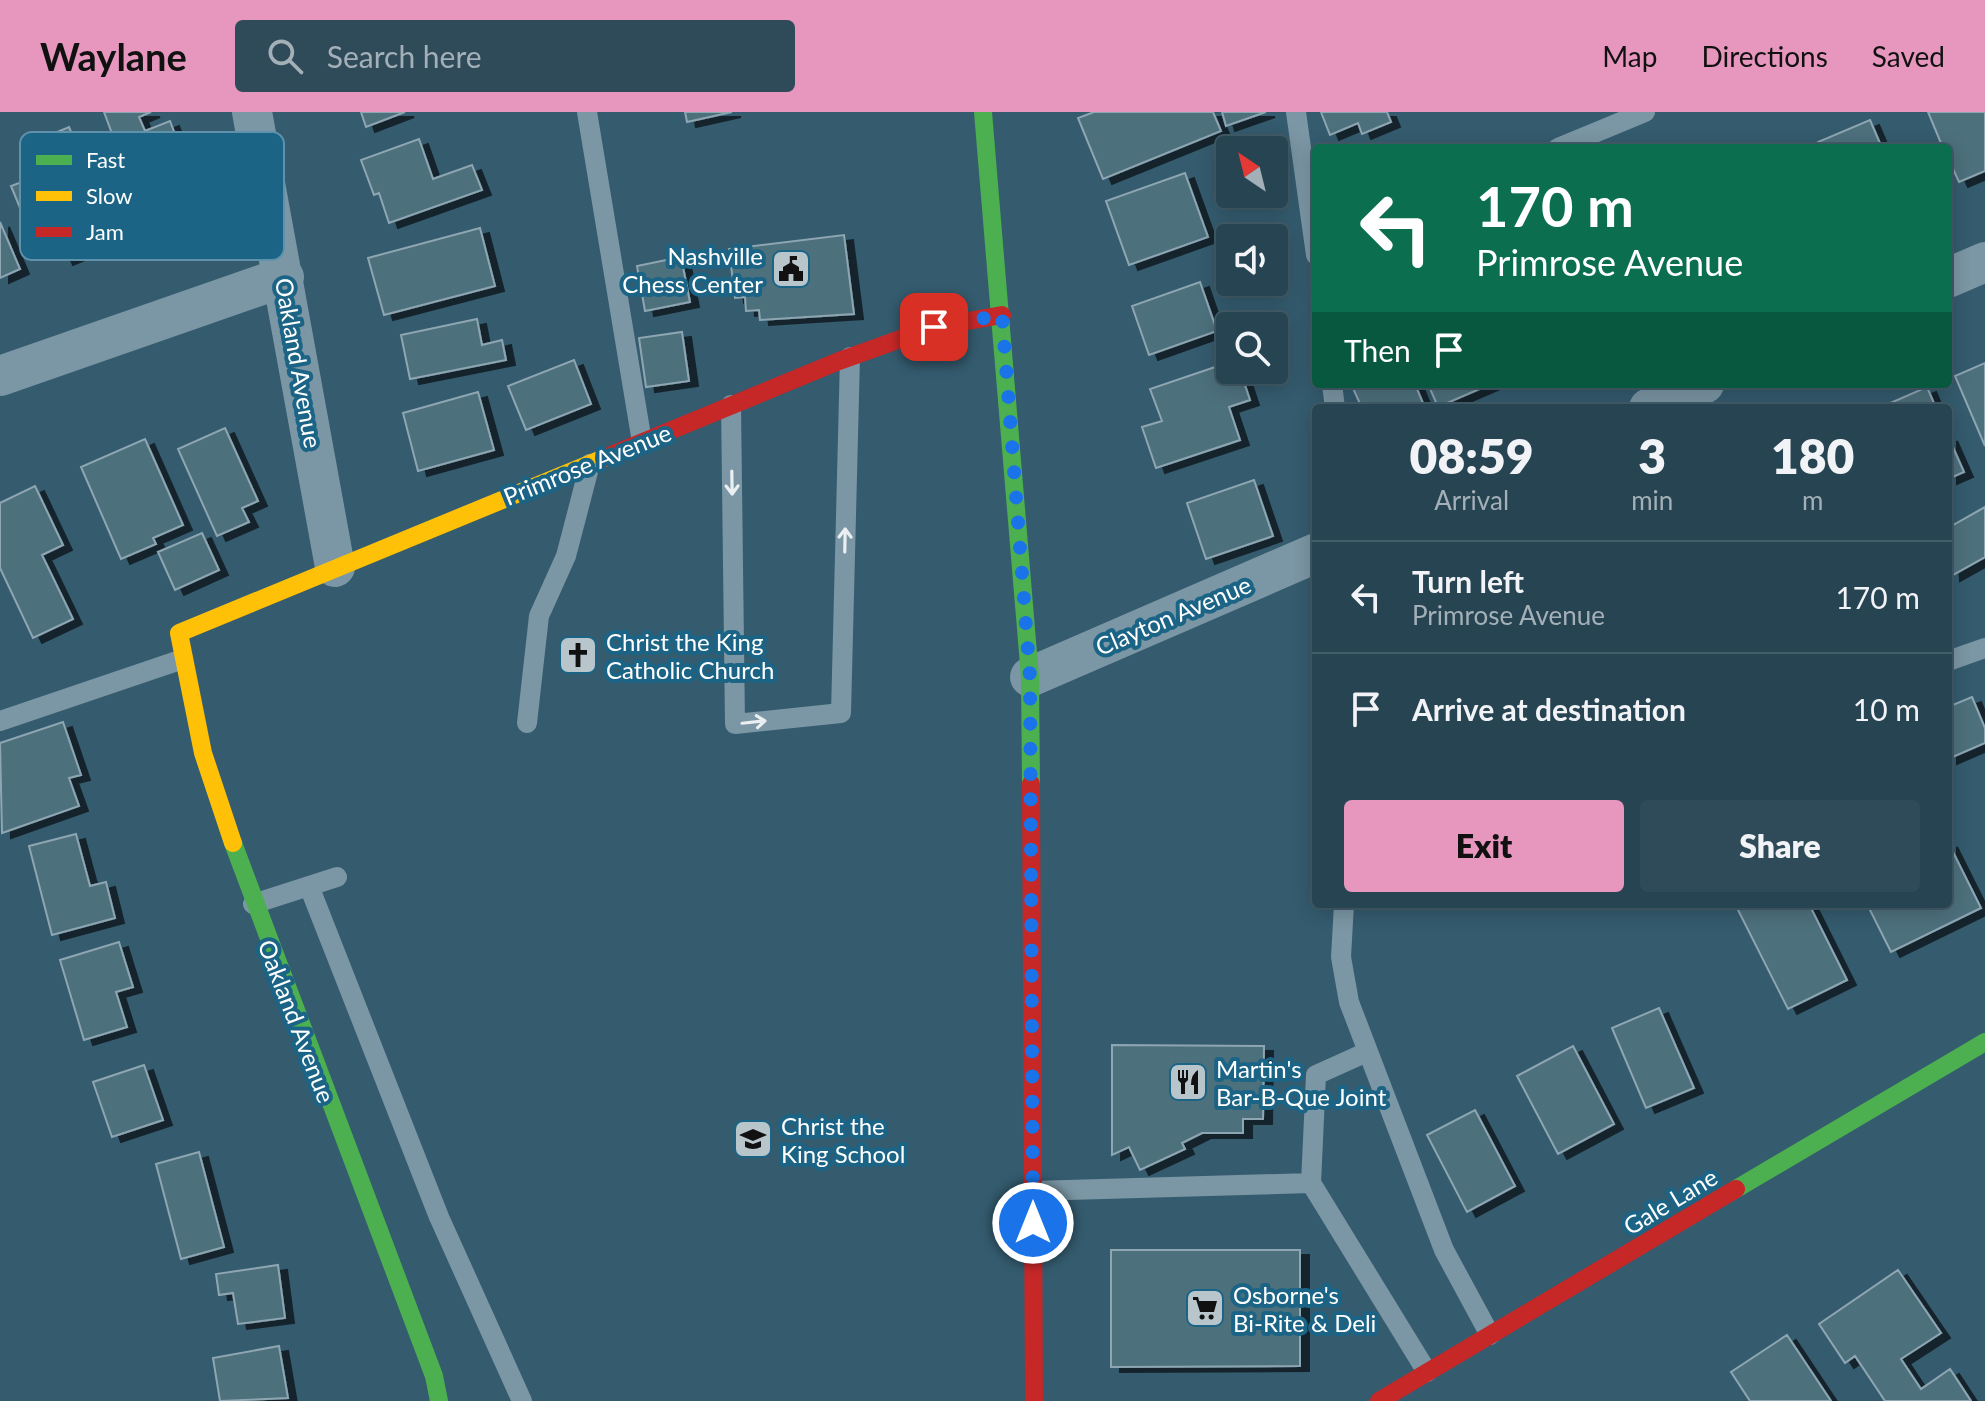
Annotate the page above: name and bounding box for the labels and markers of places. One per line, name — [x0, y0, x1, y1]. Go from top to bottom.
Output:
place label: Nashville Chess Center — [622, 241, 763, 298]
public building icon: Nashville Chess Center — [770, 248, 812, 290]
pin — [900, 293, 968, 361]
place label: Christ the King Catholic Church — [606, 627, 774, 684]
church icon: Christ the King Catholic Church — [557, 634, 599, 676]
place label: Martin's Bar-B-Que Joint — [1216, 1054, 1387, 1111]
restaurant icon: Martin's Bar-B-Que Joint — [1167, 1061, 1209, 1103]
place label: Christ the King School — [781, 1111, 905, 1168]
school or university icon: Christ the King School — [732, 1118, 774, 1160]
place label: Osborne's Bi-Rite & Deli — [1233, 1280, 1376, 1337]
supermarket icon: Osborne's Bi-Rite & Deli — [1184, 1287, 1226, 1329]

